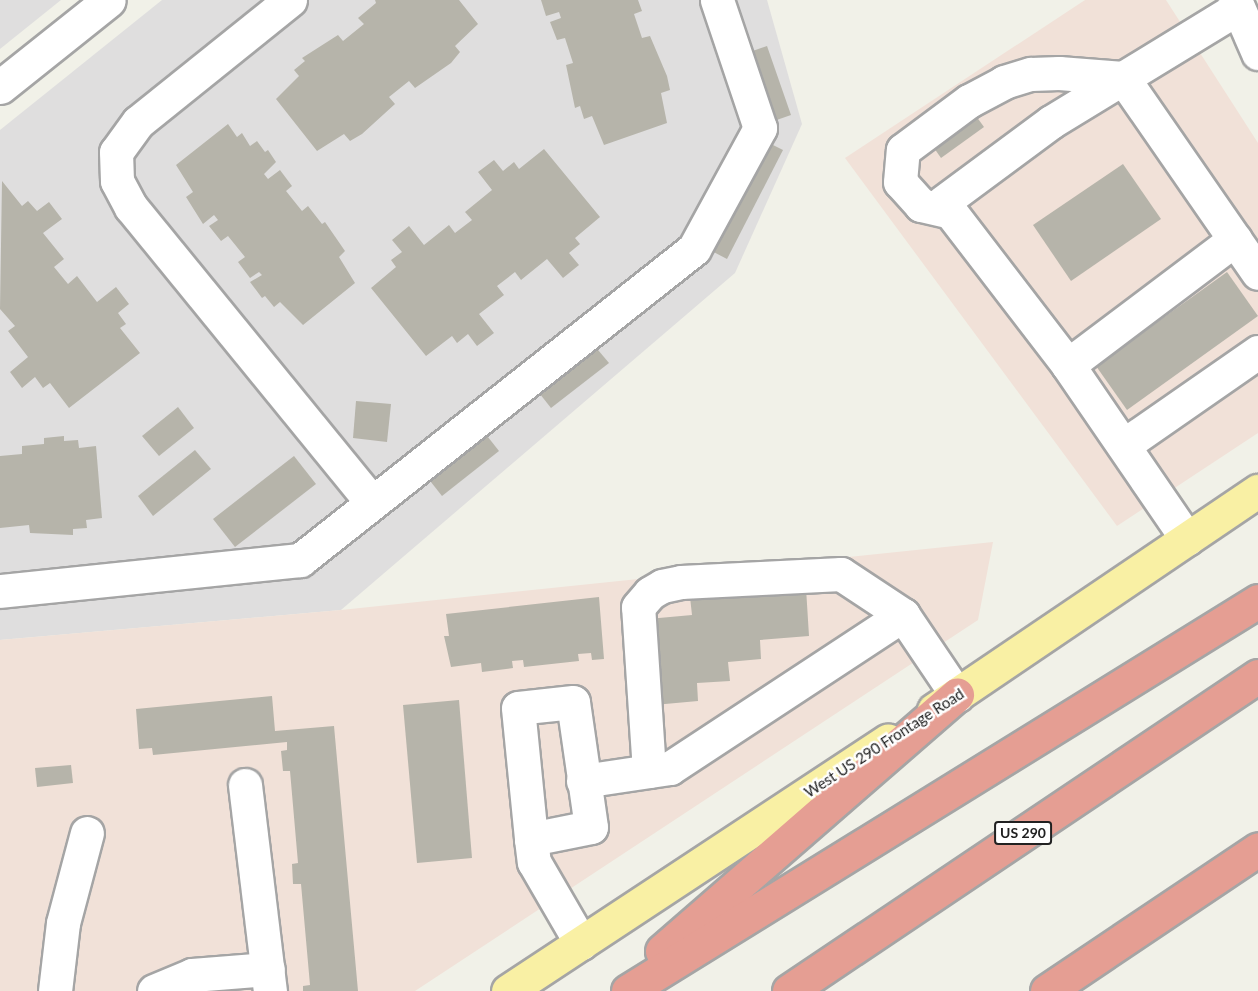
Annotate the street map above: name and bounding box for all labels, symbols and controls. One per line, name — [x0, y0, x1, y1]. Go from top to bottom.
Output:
street label: West US 290 Frontage Road — [801, 685, 967, 801]
road number: US 290 — [993, 822, 1053, 844]

